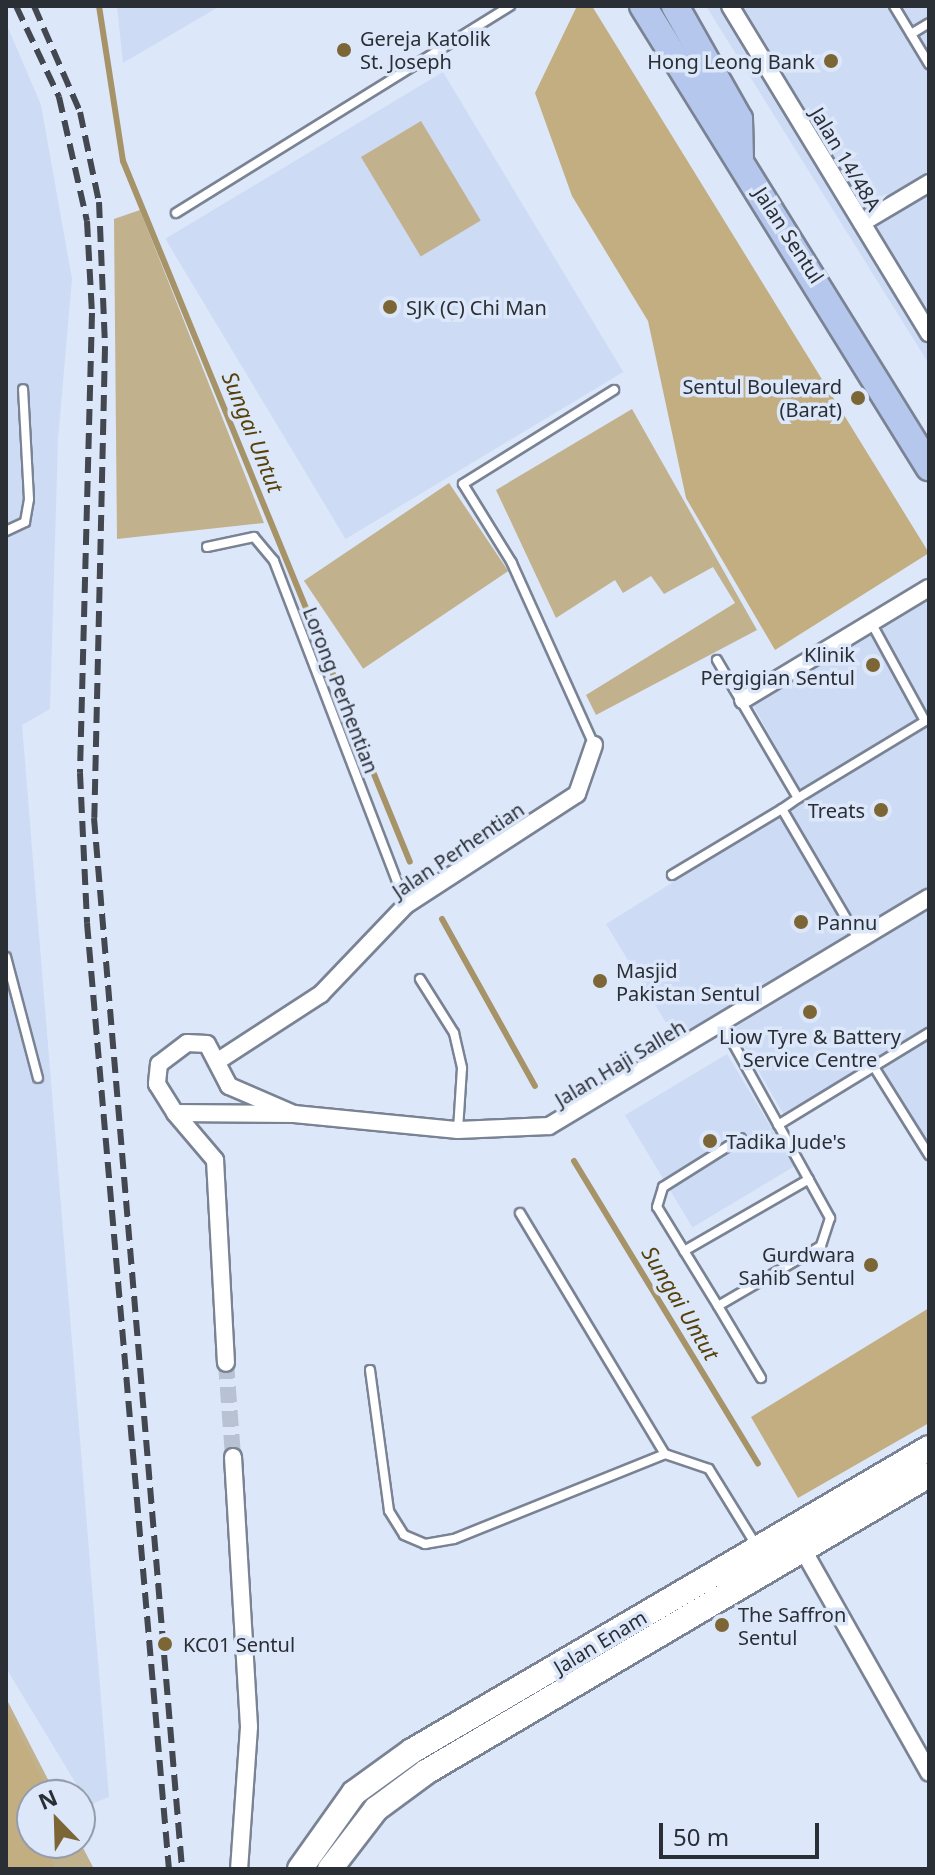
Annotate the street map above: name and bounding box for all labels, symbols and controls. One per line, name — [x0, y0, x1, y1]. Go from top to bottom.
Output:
place label: Gereja Katolik St. Joseph — [360, 26, 490, 73]
marker: Gereja Katolik St. Joseph — [335, 41, 353, 59]
place label: Hong Leong Bank — [647, 49, 815, 73]
marker: Hong Leong Bank — [822, 52, 840, 70]
street label: Jalan 14/48A — [806, 103, 886, 215]
street label: Jalan Sentul — [749, 182, 829, 288]
place label: SJK (C) Chi Man — [406, 295, 547, 319]
marker: SJK (C) Chi Man — [381, 298, 399, 316]
water label: Sungai Untut — [217, 368, 289, 496]
place label: Sentul Boulevard (Barat) — [682, 374, 842, 421]
marker: Sentul Boulevard (Barat) — [849, 389, 867, 407]
street label: Lorong Perhentian — [298, 604, 384, 776]
place label: Klinik Pergigian Sentul — [701, 642, 855, 689]
marker: Klinik Pergigian Sentul — [862, 654, 884, 676]
street label: Jalan Perhentian — [387, 797, 529, 903]
place label: Treats — [808, 798, 865, 822]
marker: Treats — [872, 801, 890, 819]
place label: Pannu — [817, 910, 877, 934]
marker: Pannu — [792, 913, 810, 931]
place label: Masjid Pakistan Sentul — [616, 958, 760, 1005]
marker: Masjid Pakistan Sentul — [591, 972, 609, 990]
marker: Liow Tyre & Battery Service Centre — [801, 1003, 819, 1021]
street label: Jalan Haji Salleh — [550, 1015, 690, 1111]
place label: Liow Tyre & Battery Service Centre — [719, 1024, 901, 1071]
place label: Tadika Jude's — [726, 1129, 846, 1153]
marker: Tadika Jude's — [701, 1132, 719, 1150]
water label: Sungai Untut — [637, 1241, 725, 1365]
place label: Gurdwara Sahib Sentul — [738, 1242, 855, 1289]
marker: Gurdwara Sahib Sentul — [862, 1256, 880, 1274]
place label: The Saffron Sentul — [738, 1602, 846, 1649]
street label: Jalan Enam — [549, 1605, 651, 1679]
marker: The Saffron Sentul — [713, 1616, 731, 1634]
place label: KC01 Sentul — [183, 1632, 295, 1656]
marker: KC01 Sentul — [154, 1633, 176, 1655]
north arrow — [16, 1779, 96, 1859]
text: N — [33, 1781, 61, 1816]
scale bar — [663, 1807, 823, 1857]
text: 50 m — [673, 1820, 729, 1853]

